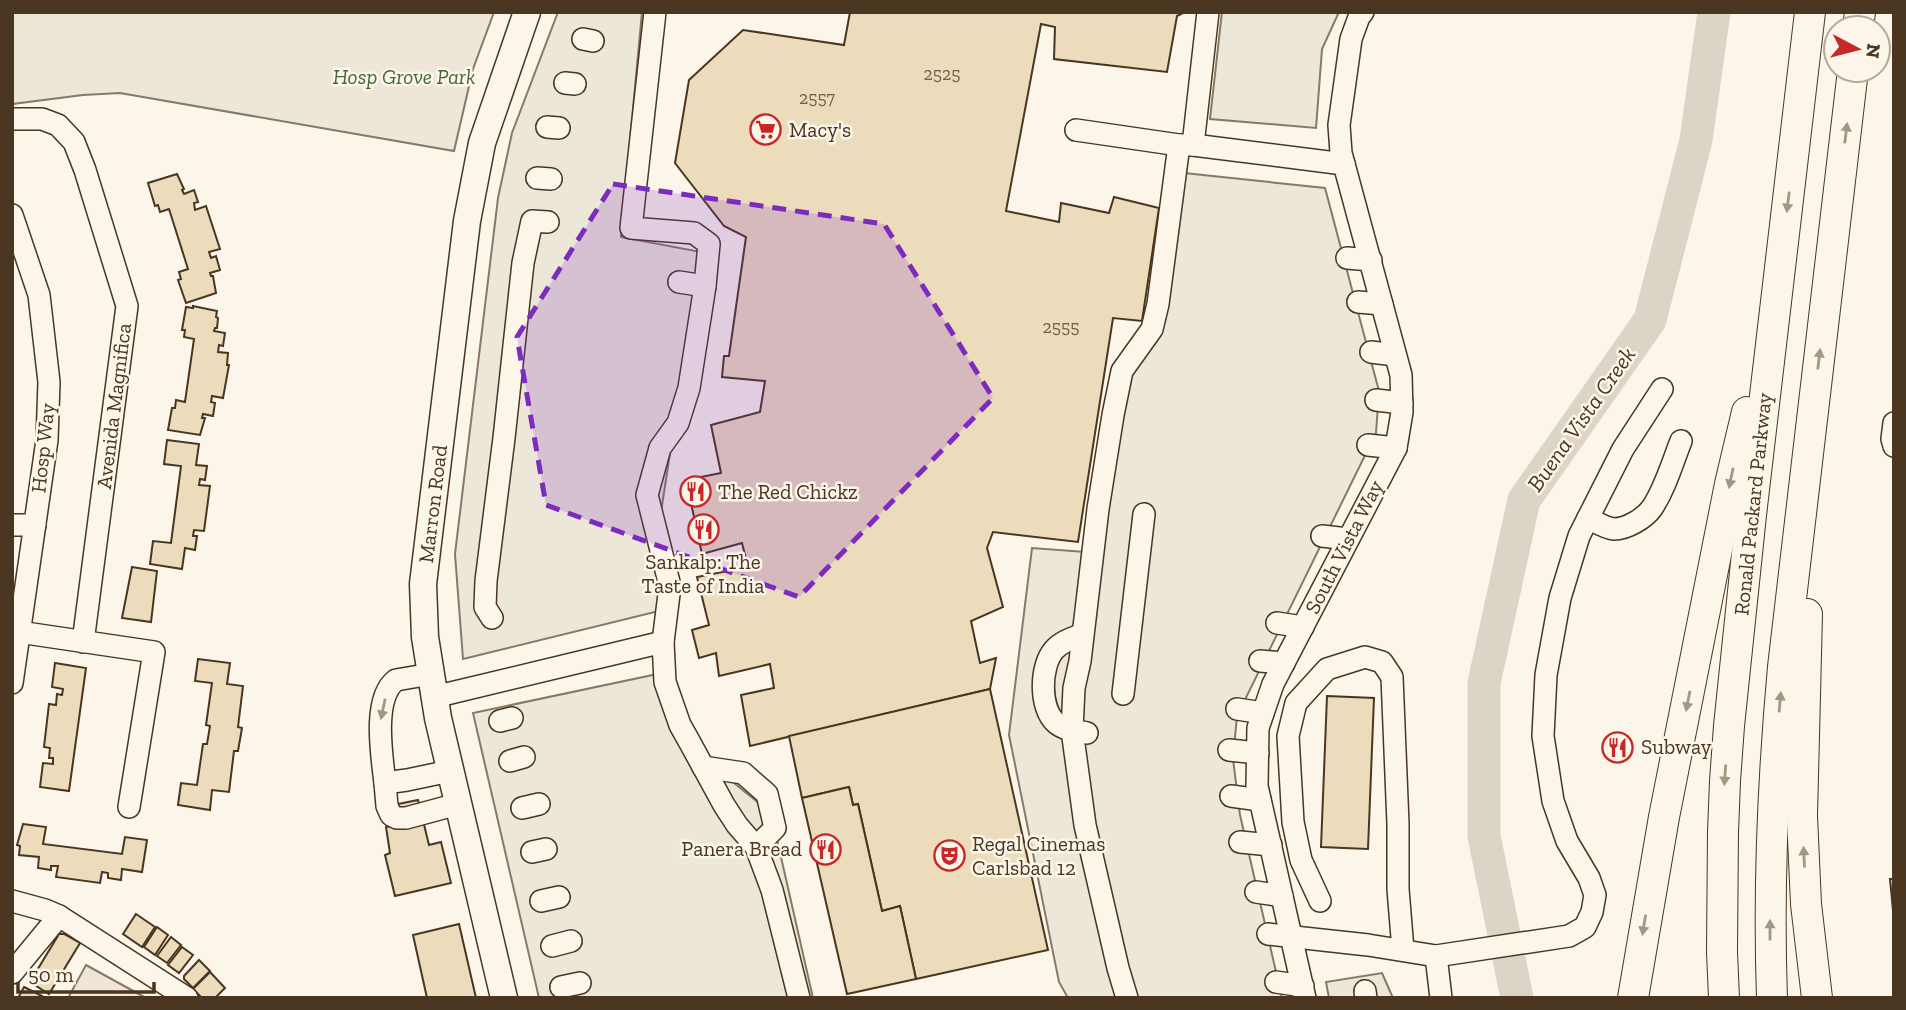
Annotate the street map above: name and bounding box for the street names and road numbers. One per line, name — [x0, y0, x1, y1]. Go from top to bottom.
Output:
street label: Avenida Magnifica — [91, 322, 136, 490]
street label: Ronald Packard Parkway — [1728, 391, 1777, 616]
street label: Hosp Way — [25, 402, 60, 494]
street label: Marron Road — [413, 443, 452, 564]
street label: South Vista Way — [1299, 476, 1388, 618]

